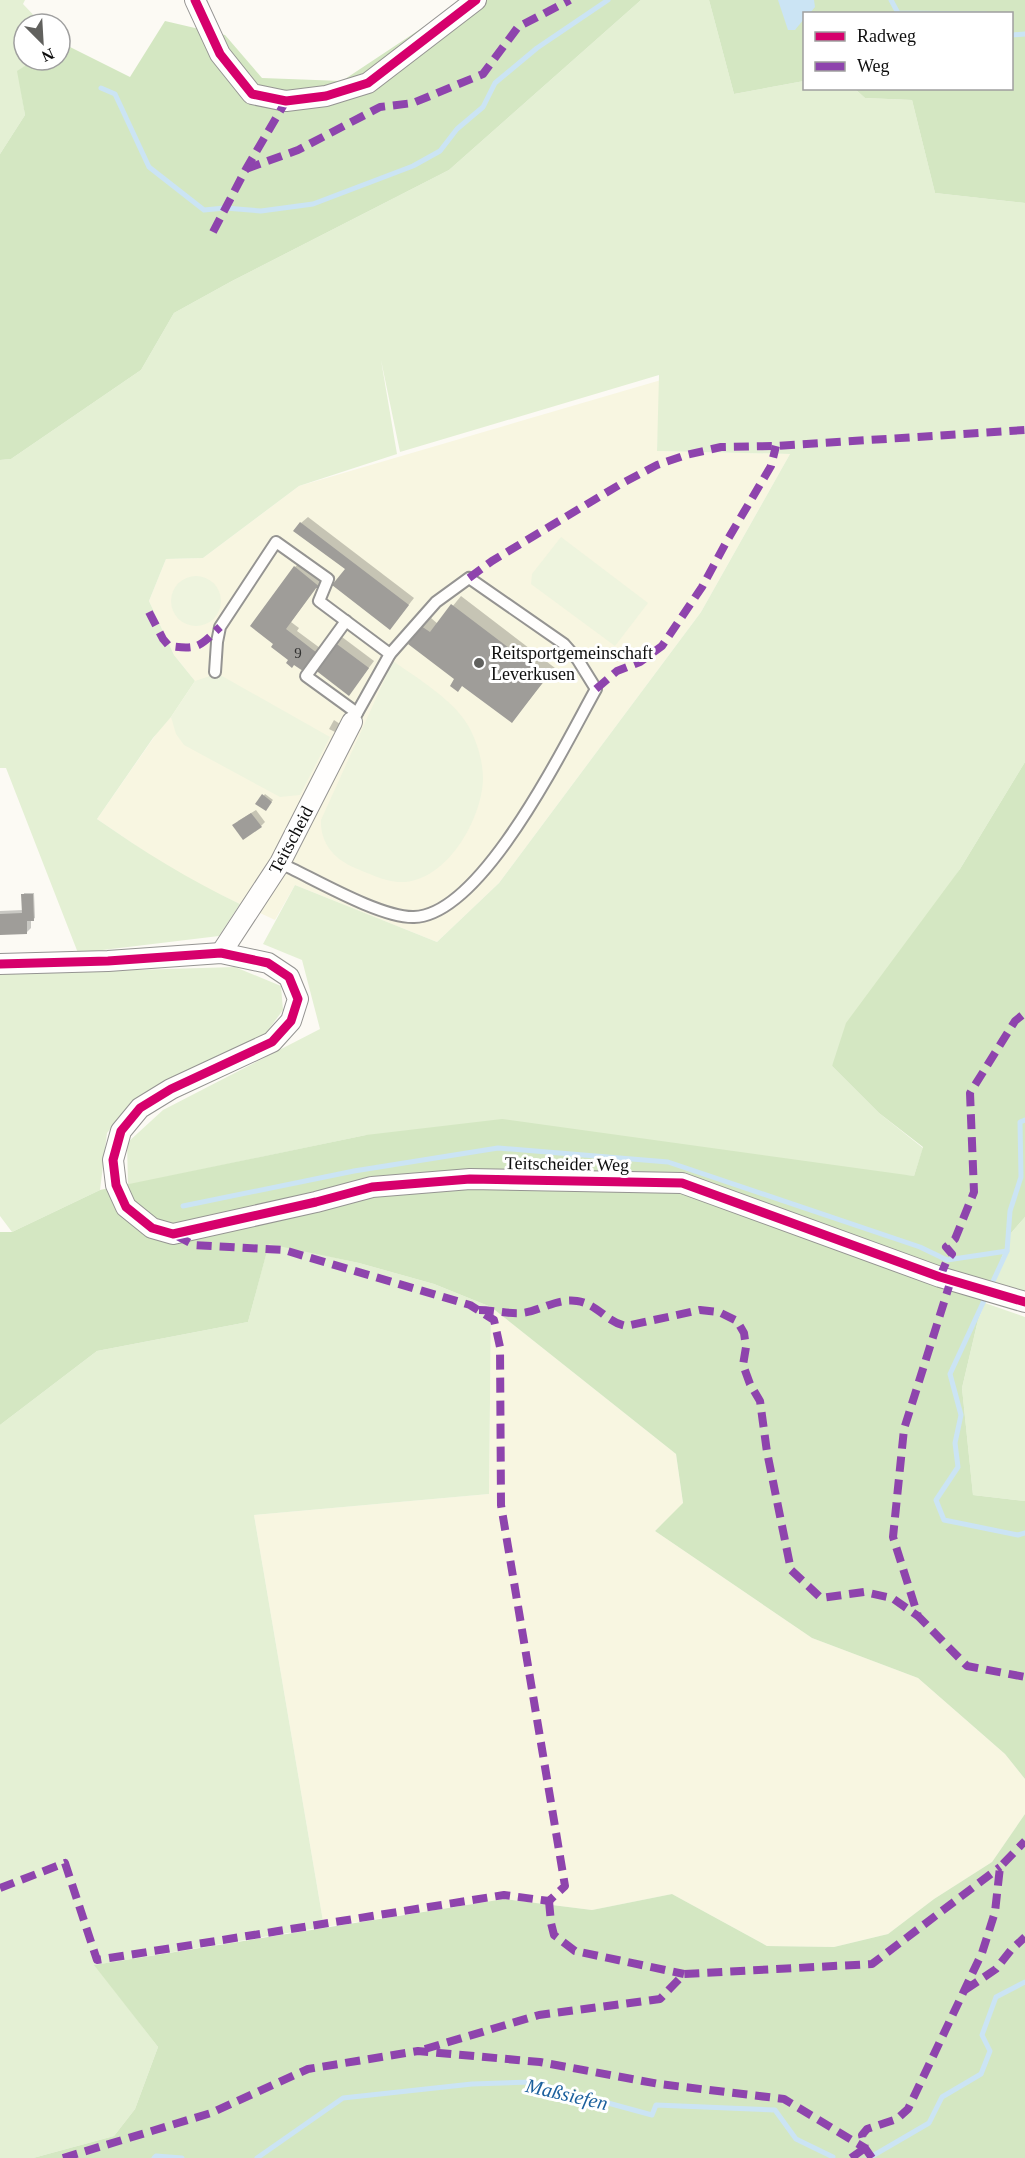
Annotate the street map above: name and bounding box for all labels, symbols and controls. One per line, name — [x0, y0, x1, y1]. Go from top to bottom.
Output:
north arrow — [12, 12, 72, 72]
legend — [803, 12, 1013, 90]
text: Radweg — [857, 26, 916, 46]
text: N — [39, 45, 57, 66]
text: Weg — [857, 56, 890, 76]
place label: Reitsportgemeinschaft Leverkusen — [491, 643, 653, 684]
house number: 9 — [294, 645, 302, 661]
marker: Reitsportgemeinschaft Leverkusen — [472, 656, 486, 670]
street label: Teitscheid — [265, 803, 317, 877]
street label: Teitscheider Weg — [505, 1153, 629, 1175]
water label: Maßsiefen — [523, 2074, 610, 2115]

